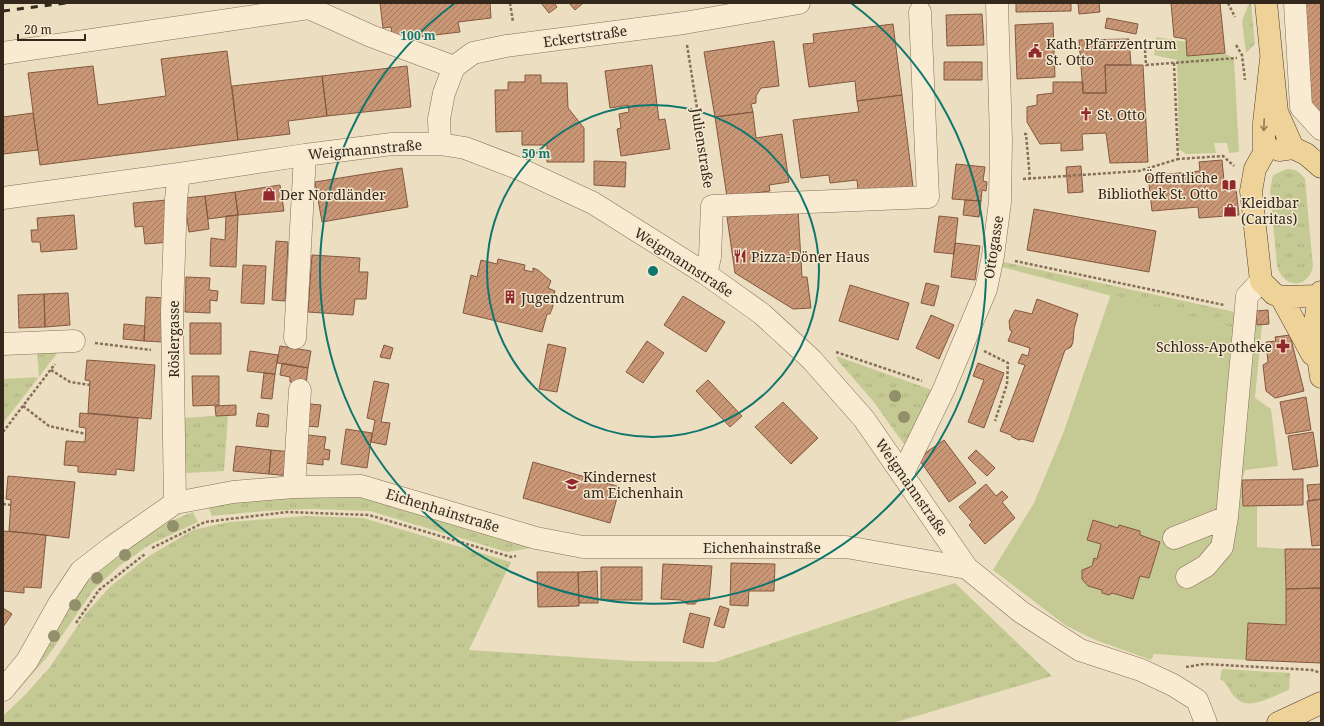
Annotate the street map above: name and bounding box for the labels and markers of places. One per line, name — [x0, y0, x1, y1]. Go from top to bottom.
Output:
place label: Kath. Pfarrzentrum St. Otto — [1046, 34, 1177, 69]
public building icon: Kath. Pfarrzentrum St. Otto — [1027, 43, 1043, 59]
place label: St. Otto — [1097, 105, 1145, 124]
church icon: St. Otto — [1078, 106, 1094, 122]
place label: Öffentliche Bibliothek St. Otto — [1098, 168, 1218, 203]
library icon: Öffentliche Bibliothek St. Otto — [1221, 177, 1237, 193]
place label: Der Nordländer — [280, 185, 386, 204]
shop icon: Der Nordländer — [261, 186, 277, 202]
place label: Kleidbar (Caritas) — [1241, 193, 1299, 228]
shop icon: Kleidbar (Caritas) — [1222, 202, 1238, 218]
place label: Pizza-Döner Haus — [751, 247, 870, 266]
restaurant icon: Pizza-Döner Haus — [732, 248, 748, 264]
centre of rings — [646, 264, 660, 278]
place label: Jugendzentrum — [520, 288, 625, 307]
building icon: Jugendzentrum — [502, 289, 518, 305]
place label: Schloss-Apotheke — [1156, 337, 1272, 356]
pharmacy icon: Schloss-Apotheke — [1275, 338, 1291, 354]
place label: Kindernest am Eichenhain — [583, 467, 684, 502]
school or university icon: Kindernest am Eichenhain — [564, 476, 580, 492]

